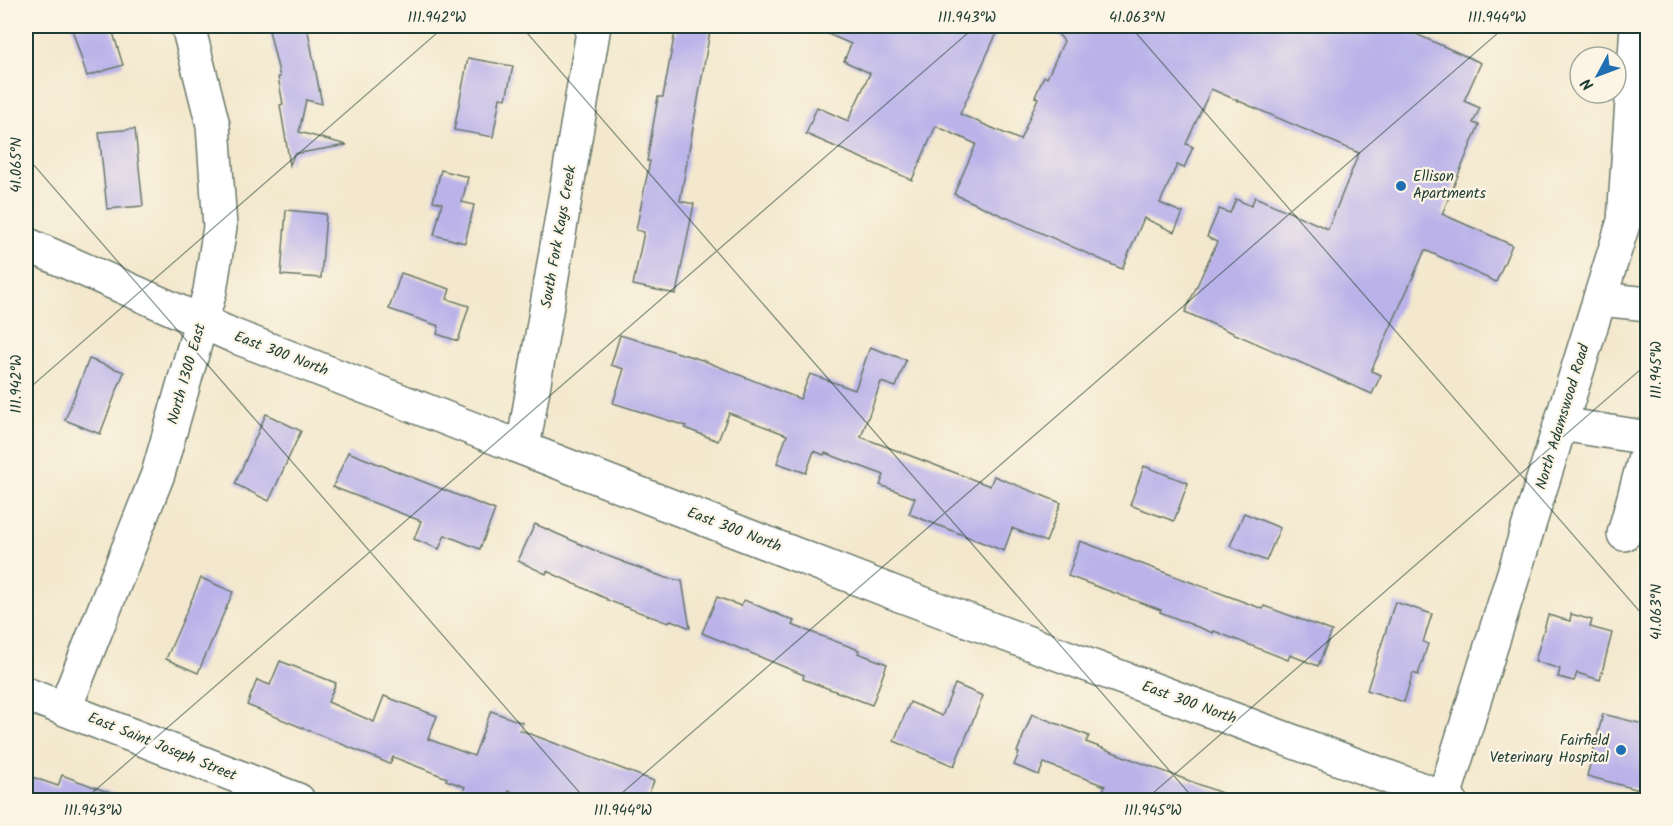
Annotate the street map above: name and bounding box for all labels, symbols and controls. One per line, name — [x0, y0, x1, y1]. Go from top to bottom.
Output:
text: 111.942°W — [408, 6, 467, 30]
text: 111.943°W — [938, 6, 997, 30]
text: 41.063°N — [1109, 6, 1165, 30]
text: 111.944°W — [1468, 6, 1526, 30]
north arrow — [1568, 45, 1628, 105]
text: N — [1575, 72, 1601, 96]
text: 41.065°N — [5, 137, 29, 193]
street label: South Fork Kays Creek — [535, 163, 584, 310]
place label: Ellison Apartments — [1413, 165, 1487, 206]
marker: Ellison Apartments — [1394, 179, 1408, 193]
street label: North 1300 East — [161, 320, 213, 427]
street label: East 300 North — [230, 325, 332, 383]
street label: North Adamswood Road — [1529, 341, 1597, 493]
text: 111.945°W — [1645, 341, 1669, 399]
text: 111.942°W — [5, 354, 29, 413]
street label: East 300 North — [683, 501, 785, 559]
text: 41.063°N — [1645, 584, 1669, 640]
street label: East 300 North — [1138, 675, 1240, 731]
street label: East Saint Joseph Street — [84, 706, 240, 788]
place label: Fairfield Veterinary Hospital — [1490, 729, 1610, 770]
marker: Fairfield Veterinary Hospital — [1614, 743, 1628, 757]
text: 111.943°W — [64, 799, 123, 823]
text: 111.944°W — [594, 799, 652, 823]
text: 111.945°W — [1124, 799, 1182, 823]

